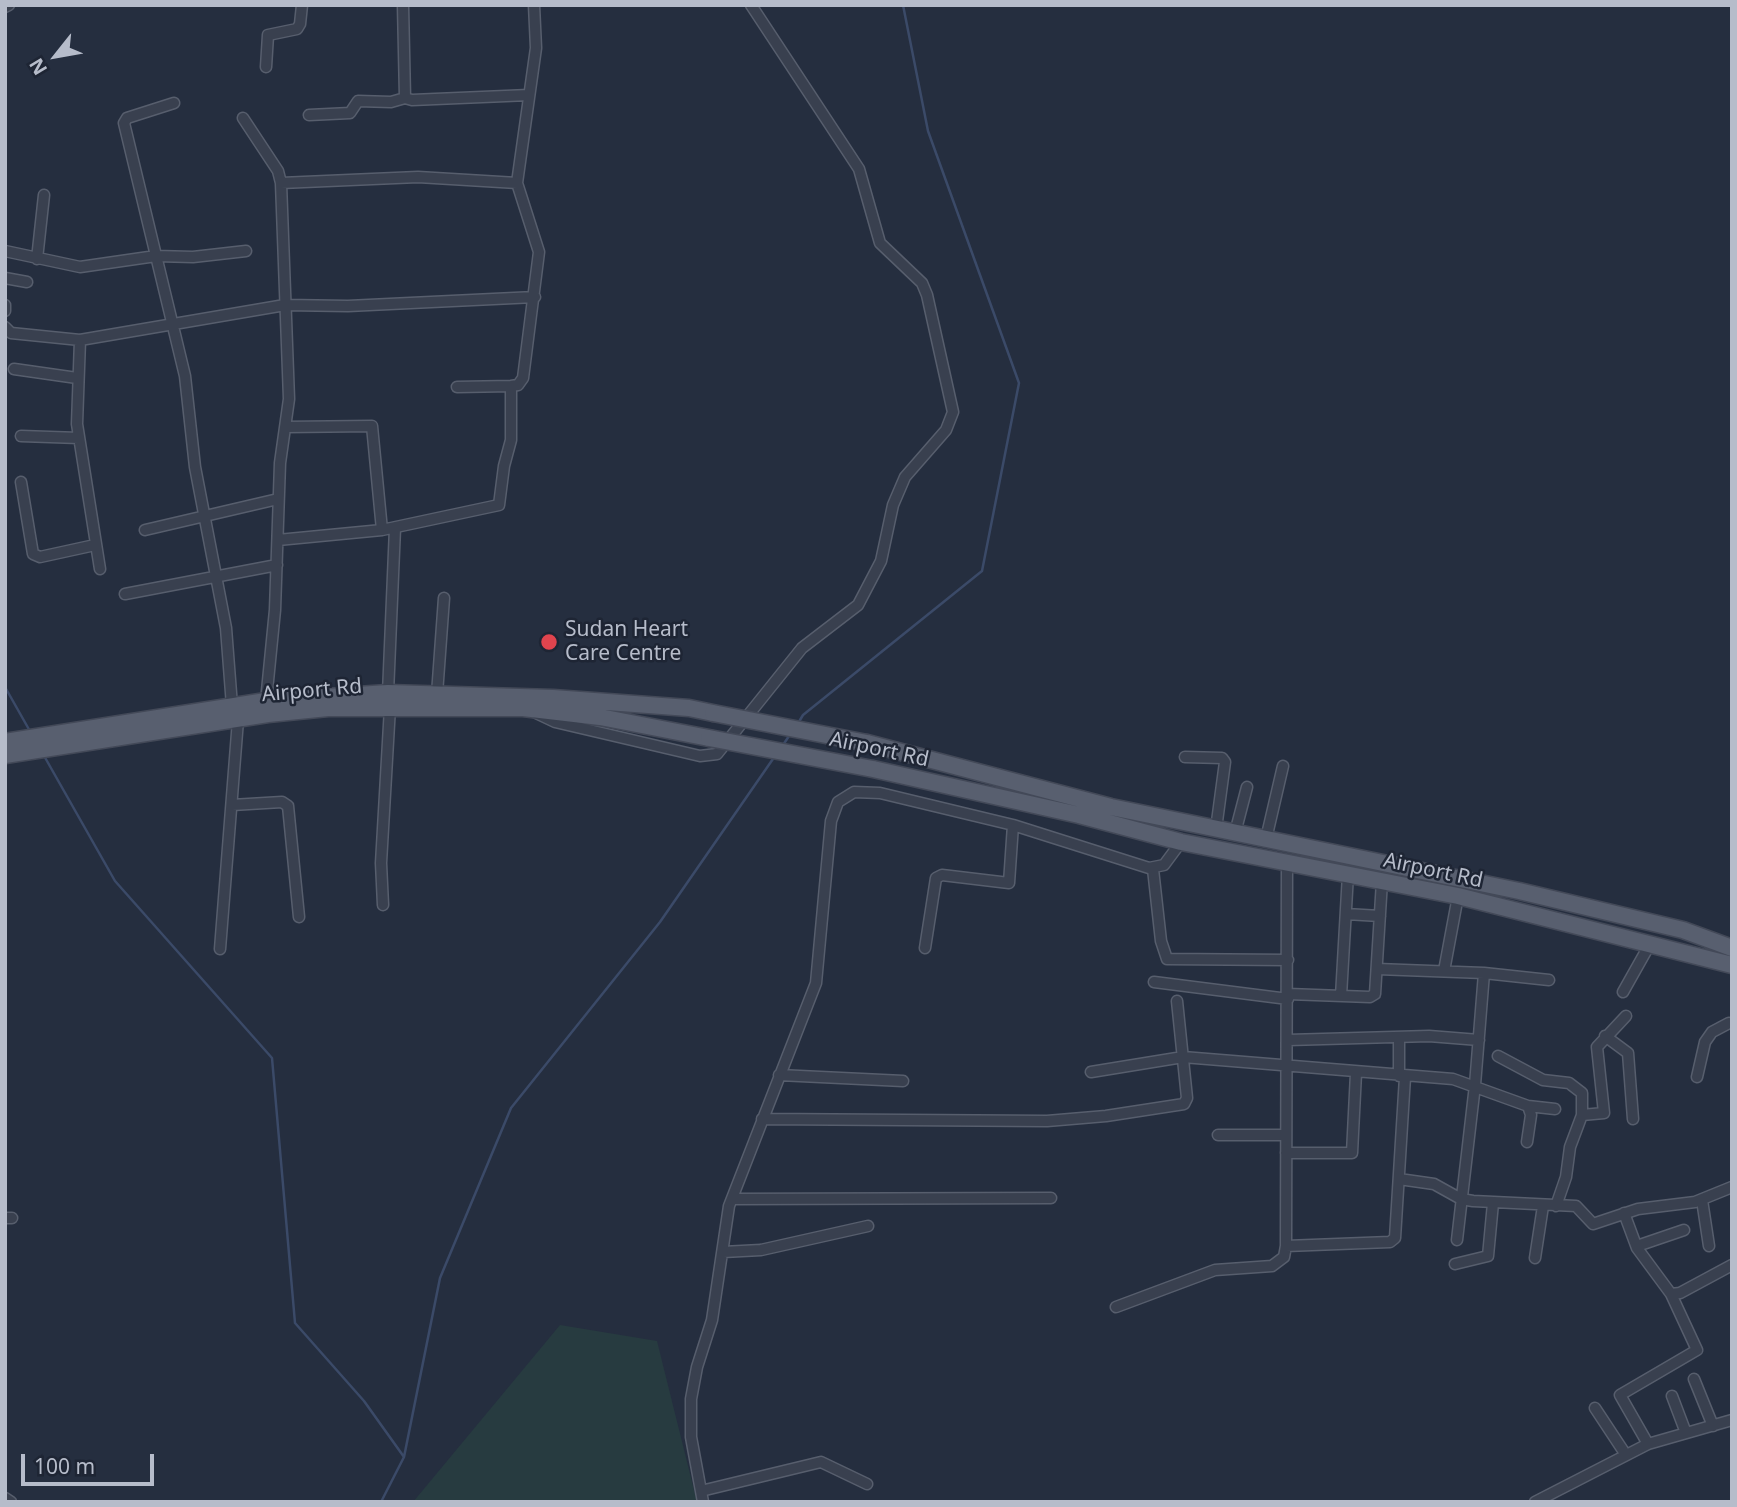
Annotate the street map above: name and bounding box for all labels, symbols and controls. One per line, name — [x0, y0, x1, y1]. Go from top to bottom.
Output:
north arrow — [21, 21, 91, 91]
text: N — [23, 54, 53, 80]
place label: Sudan Heart Care Centre — [565, 617, 688, 667]
marker: Sudan Heart Care Centre — [539, 632, 559, 652]
street label: Airport Rd — [261, 674, 363, 708]
street label: Airport Rd — [827, 727, 931, 773]
street label: Airport Rd — [1381, 848, 1485, 894]
scale bar — [24, 1440, 158, 1484]
text: 100 m — [34, 1452, 95, 1480]

